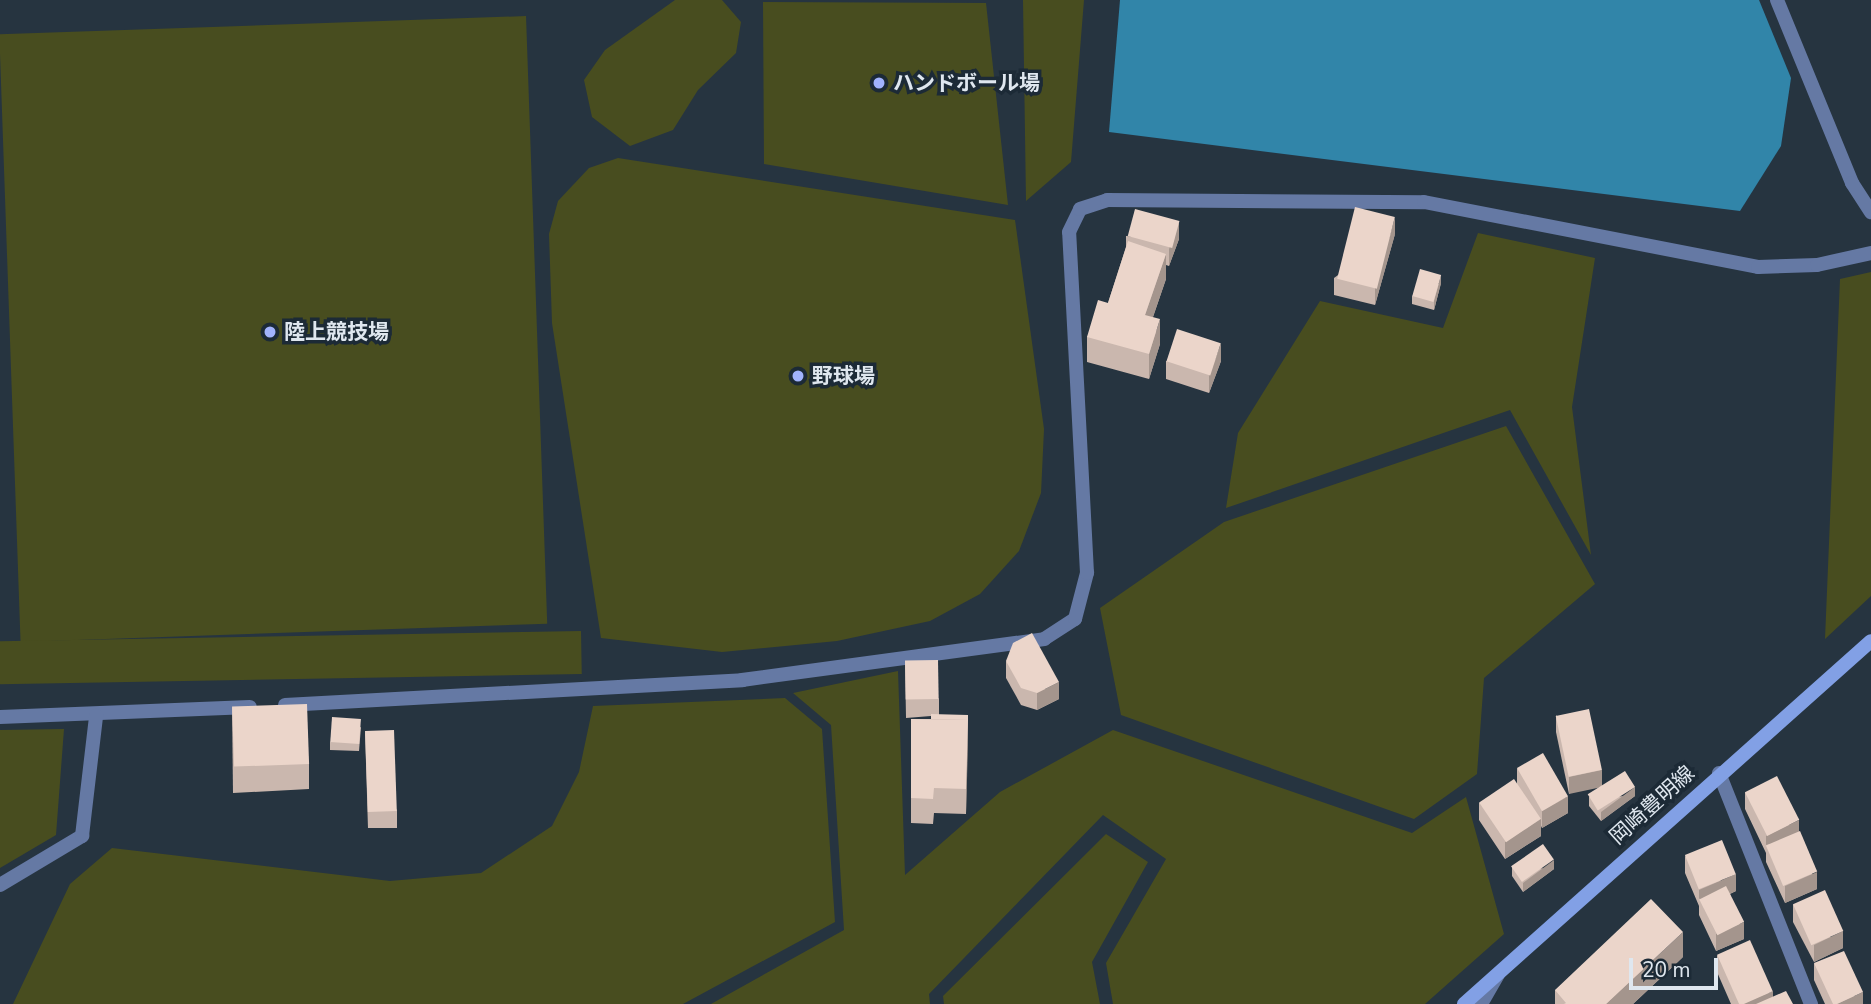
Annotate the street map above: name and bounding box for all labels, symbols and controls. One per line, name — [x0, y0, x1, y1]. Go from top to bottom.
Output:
place label: ハンドボール場 — [893, 70, 1040, 96]
marker: ハンドボール場 — [871, 75, 887, 91]
place label: 陸上競技場 — [284, 319, 389, 345]
marker: 陸上競技場 — [262, 324, 278, 340]
place label: 野球場 — [812, 363, 875, 389]
marker: 野球場 — [790, 368, 806, 384]
street label: 岡崎豊明線 — [1605, 761, 1699, 849]
scale bar — [1633, 944, 1722, 988]
text: 20 m — [1642, 956, 1691, 984]

